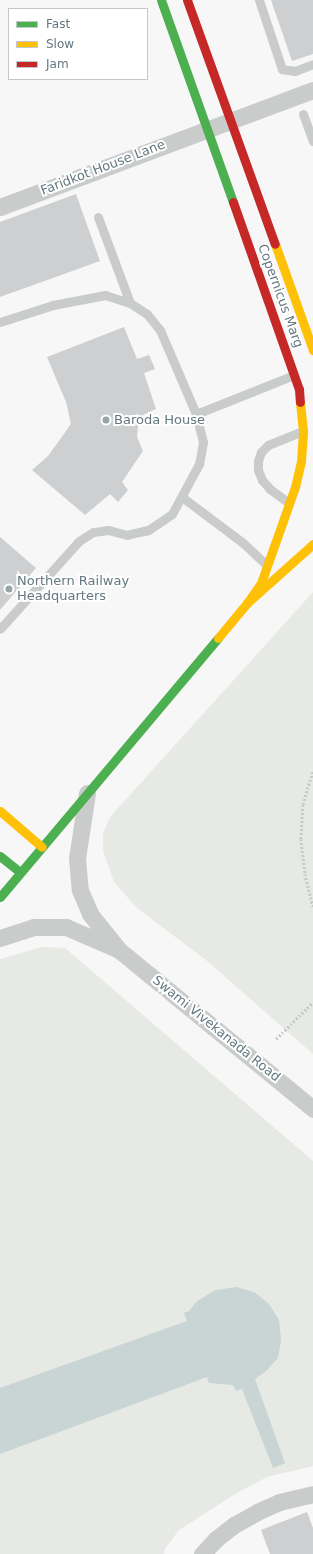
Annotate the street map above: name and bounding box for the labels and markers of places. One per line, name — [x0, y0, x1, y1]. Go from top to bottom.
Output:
place label: Baroda House — [114, 412, 205, 428]
marker: Baroda House — [101, 415, 111, 425]
place label: Northern Railway Headquarters — [17, 574, 129, 605]
marker: Northern Railway Headquarters — [4, 584, 14, 594]

